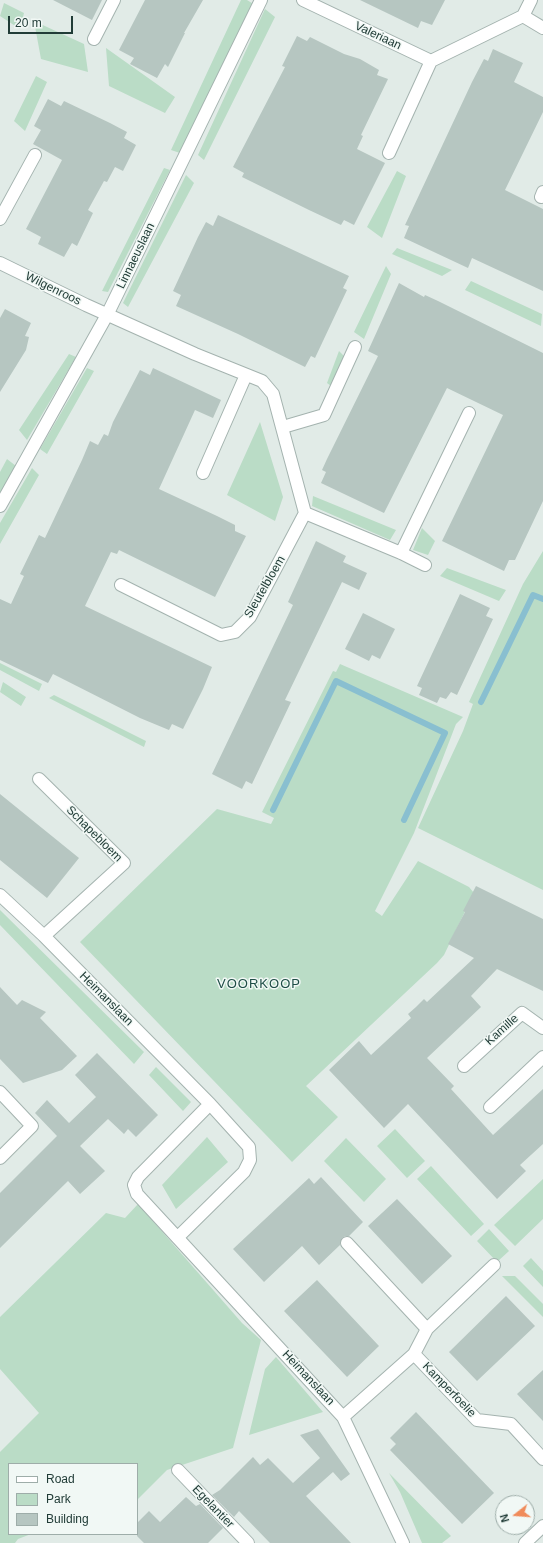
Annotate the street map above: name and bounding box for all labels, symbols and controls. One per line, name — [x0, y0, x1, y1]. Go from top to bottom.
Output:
scale bar — [10, 8, 75, 34]
text: 20 m — [15, 16, 42, 30]
street label: Valeriaan — [352, 19, 404, 53]
street label: Linnaeuslaan — [114, 221, 158, 291]
street label: Wilgenroos — [23, 269, 83, 309]
street label: Sleutelbloem — [241, 553, 289, 621]
street label: Schapebloem — [63, 803, 125, 865]
street label: Heimanslaan — [76, 969, 136, 1029]
district label: VOORKOOP — [217, 976, 301, 992]
street label: Kamille — [483, 1011, 521, 1049]
street label: Heimanslaan — [279, 1347, 337, 1409]
street label: Kamperfoelie — [419, 1360, 479, 1420]
legend — [8, 1463, 138, 1535]
text: Road — [46, 1472, 75, 1486]
street label: Egelantier — [189, 1483, 237, 1531]
text: Park — [46, 1492, 71, 1506]
north arrow — [495, 1495, 535, 1535]
text: Building — [46, 1512, 89, 1526]
text: N — [498, 1513, 511, 1524]

